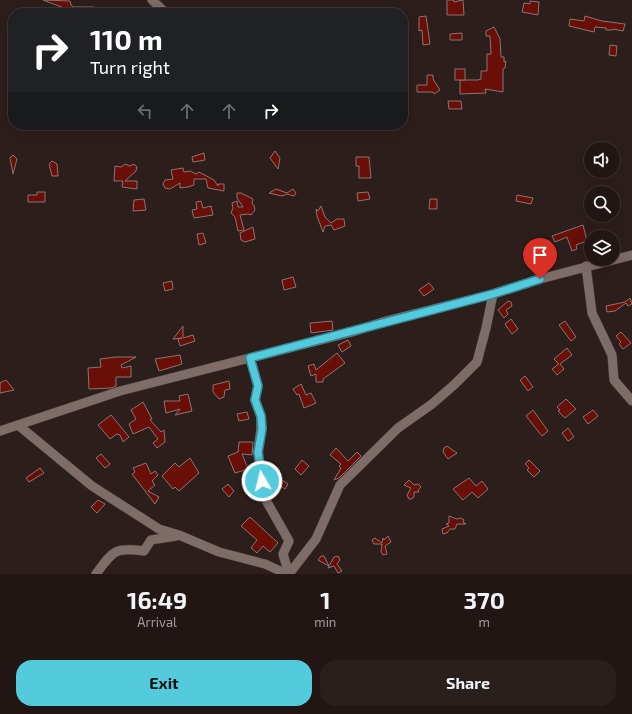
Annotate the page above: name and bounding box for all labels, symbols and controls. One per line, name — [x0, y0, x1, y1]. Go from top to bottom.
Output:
text: 110 m — [90, 22, 163, 56]
icon: right — [24, 24, 76, 76]
text: Turn right — [90, 56, 170, 78]
icon: left — [134, 100, 156, 122]
icon: ahead — [176, 100, 198, 122]
icon: ahead — [218, 100, 240, 122]
icon: right — [260, 100, 282, 122]
map controls — [584, 142, 620, 266]
button: sound — [584, 142, 620, 178]
button: search — [584, 186, 620, 222]
button: layers — [584, 230, 620, 266]
pin — [523, 238, 557, 279]
icon: arrive — [529, 244, 551, 266]
position arrow — [241, 460, 283, 502]
text: 16:49 — [127, 585, 187, 614]
text: 1 — [320, 585, 331, 614]
text: 370 — [463, 585, 505, 614]
text: Arrival — [137, 614, 177, 630]
text: min — [314, 614, 336, 630]
text: m — [478, 614, 490, 630]
button: Exit — [16, 660, 312, 706]
button: Share — [320, 660, 616, 706]

